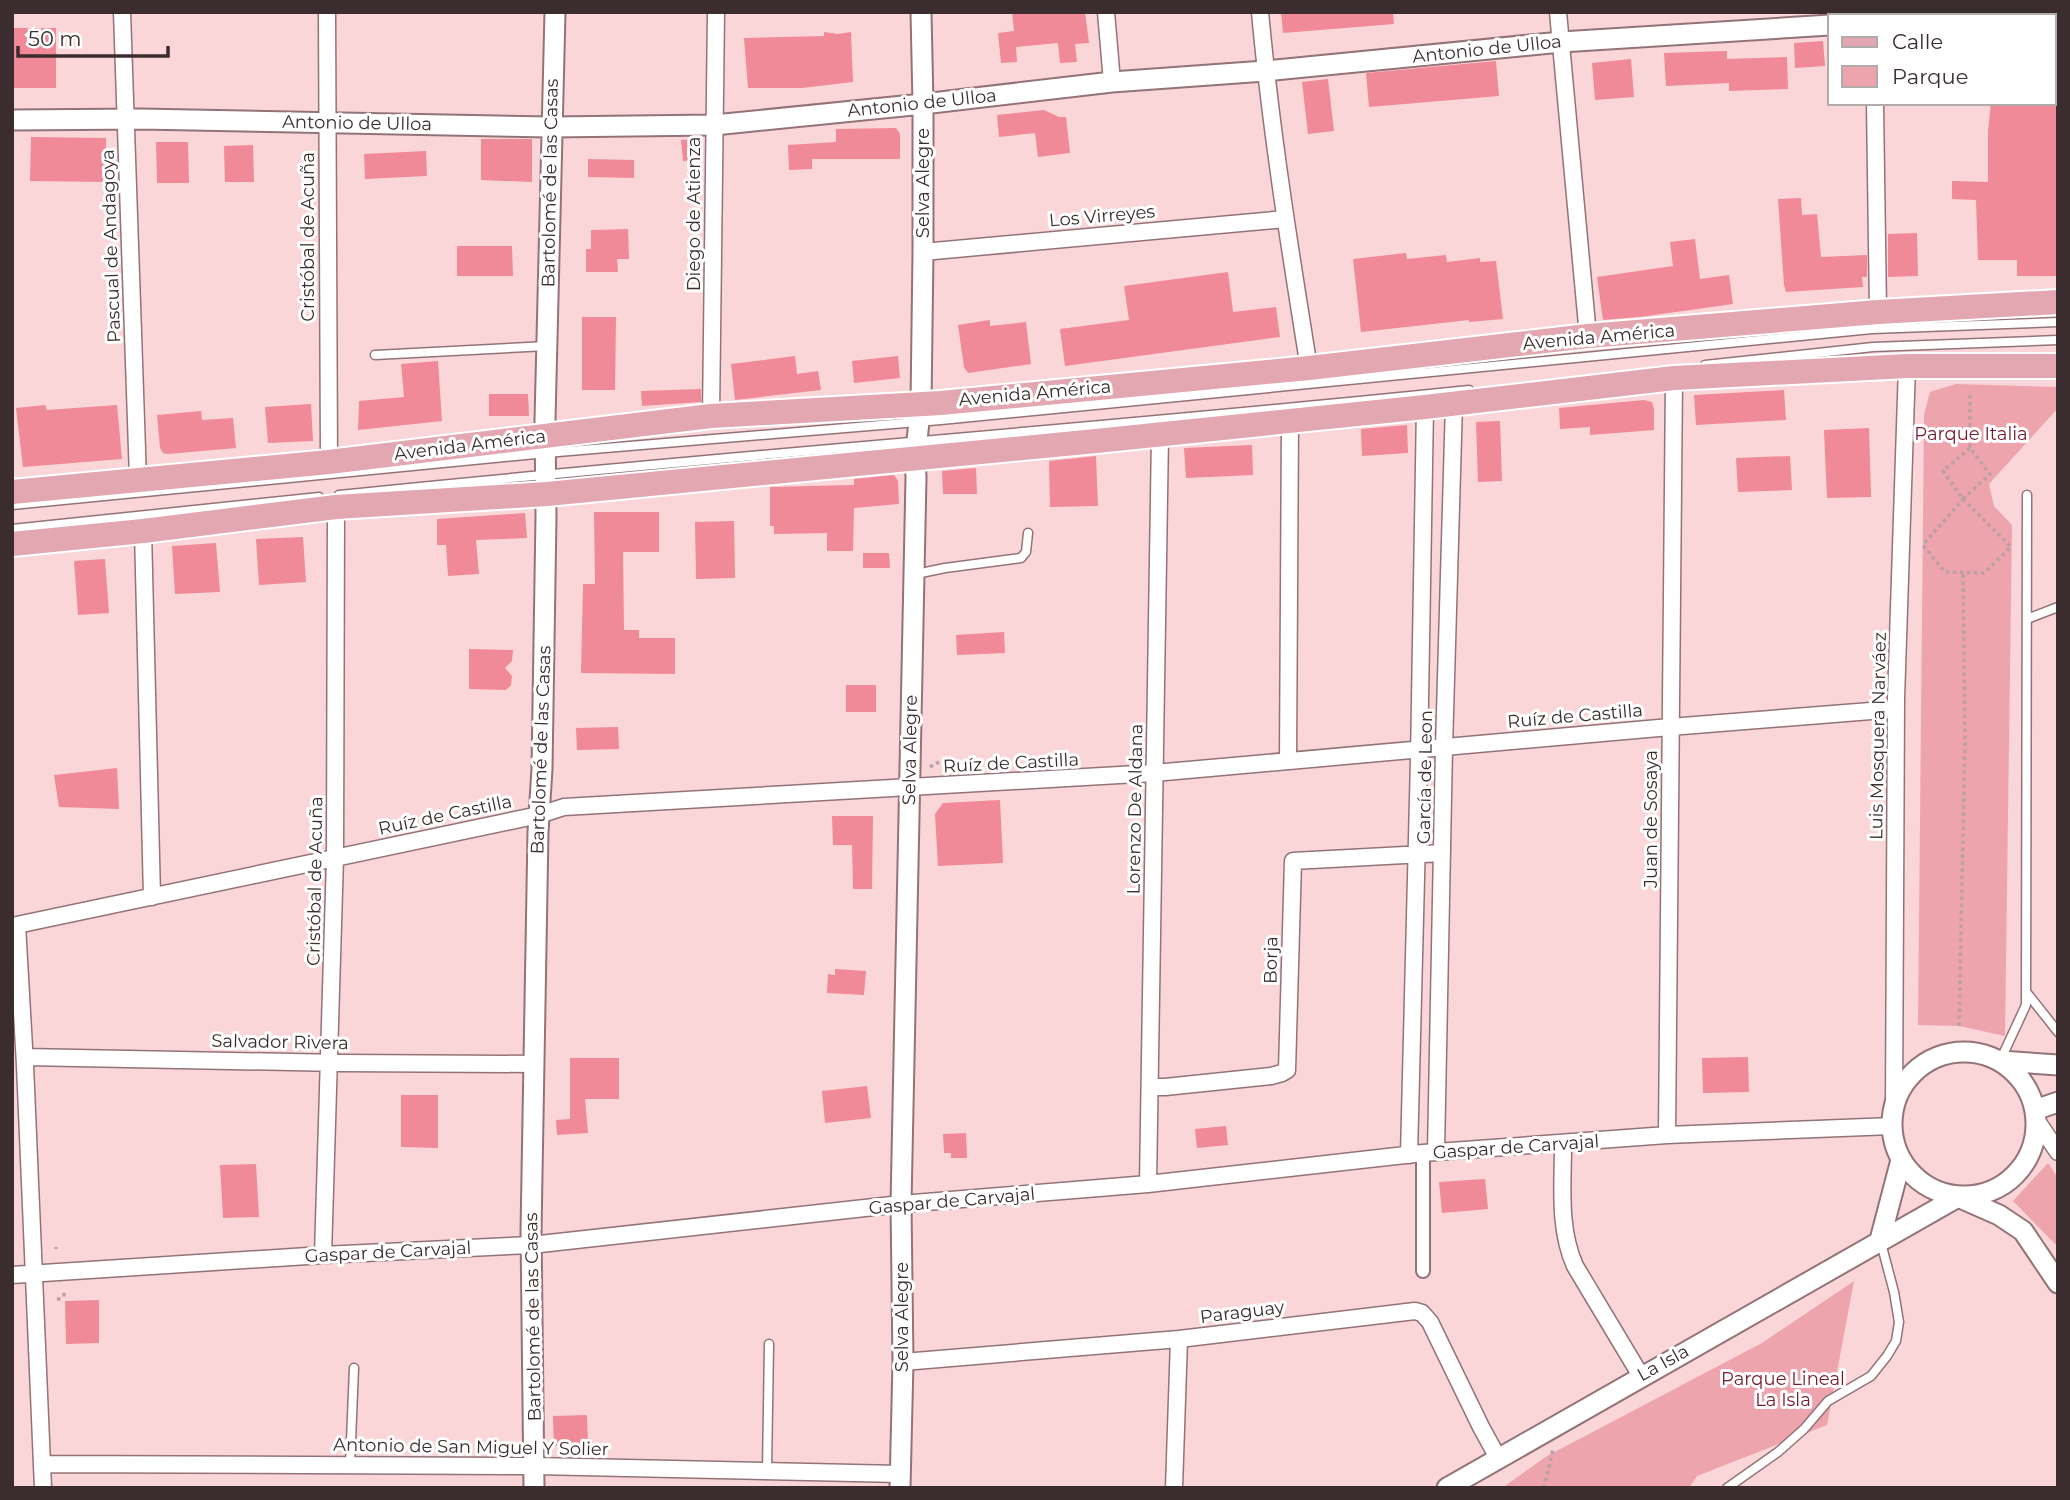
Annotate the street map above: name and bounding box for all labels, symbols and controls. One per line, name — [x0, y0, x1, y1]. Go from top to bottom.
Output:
scale bar — [18, 14, 168, 58]
legend — [1828, 14, 2056, 105]
text: 50 m — [28, 26, 82, 51]
text: Calle — [1892, 29, 1943, 54]
street label: Antonio de Ulloa — [1411, 30, 1563, 68]
text: Parque — [1892, 64, 1968, 89]
street label: Bartolomé de las Casas — [537, 78, 563, 288]
street label: Antonio de Ulloa — [846, 84, 998, 122]
street label: Antonio de Ulloa — [282, 111, 432, 135]
street label: Selva Alegre — [912, 128, 934, 238]
street label: Diego de Atienza — [683, 137, 705, 291]
street label: Pascual de Andagoya — [97, 149, 125, 343]
street label: Cristóbal de Acuña — [297, 152, 319, 322]
street label: Los Virreyes — [1048, 200, 1156, 232]
street label: Avenida América — [1522, 319, 1676, 355]
street label: Avenida América — [958, 375, 1112, 411]
park label: Parque Italia — [1914, 423, 2028, 445]
street label: Avenida América — [393, 425, 547, 465]
street label: Luis Mosquera Narváez — [1865, 632, 1891, 840]
street label: Bartolomé de las Casas — [526, 645, 556, 855]
street label: Selva Alegre — [898, 695, 922, 805]
street label: Ruíz de Castilla — [1506, 699, 1644, 733]
street label: García de Leon — [1413, 710, 1437, 844]
street label: Lorenzo De Aldana — [1123, 724, 1147, 894]
street label: Ruíz de Castilla — [942, 748, 1080, 778]
street label: Juan de Sosaya — [1640, 750, 1662, 889]
street label: Ruíz de Castilla — [376, 790, 514, 840]
street label: Cristóbal de Acuña — [303, 796, 327, 966]
street label: Borja — [1260, 936, 1282, 984]
street label: Salvador Rivera — [211, 1030, 349, 1054]
street label: Gaspar de Carvajal — [1432, 1130, 1600, 1164]
street label: Gaspar de Carvajal — [868, 1183, 1036, 1219]
street label: Bartolomé de las Casas — [520, 1212, 546, 1422]
street label: Gaspar de Carvajal — [304, 1237, 472, 1267]
street label: Selva Alegre — [891, 1262, 913, 1372]
street label: Paraguay — [1199, 1296, 1286, 1328]
street label: La Isla — [1633, 1340, 1693, 1386]
park label: Parque Lineal La Isla — [1721, 1368, 1845, 1411]
street label: Antonio de San Miguel Y Solier — [333, 1434, 609, 1460]

